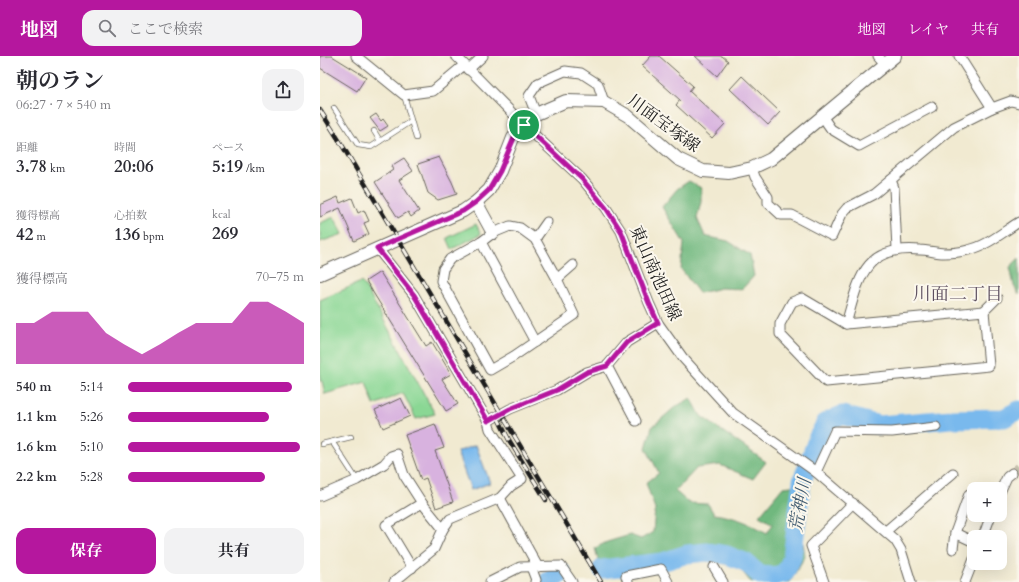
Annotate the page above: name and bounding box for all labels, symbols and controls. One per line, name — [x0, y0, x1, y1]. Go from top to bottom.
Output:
search box — [82, 10, 362, 46]
text: 地図 — [20, 17, 58, 43]
icon: search — [96, 17, 118, 39]
text: ここで検索 — [128, 19, 203, 39]
text: 地図 — [858, 20, 886, 39]
text: レイヤ — [908, 20, 949, 39]
text: 共有 — [971, 20, 999, 39]
text: 朝のラン — [16, 66, 104, 96]
button: share — [262, 69, 304, 111]
street label: 川面宝塚線 — [623, 89, 705, 158]
text: 06:27 · 7 × 540 m — [16, 96, 111, 114]
pin — [507, 108, 541, 142]
icon: arrive — [513, 114, 535, 136]
text: 距離 — [16, 140, 38, 155]
text: 時間 — [114, 140, 136, 155]
text: ペース — [212, 140, 244, 155]
text: 3.78 — [16, 155, 47, 178]
text: 20:06 — [114, 155, 154, 178]
text: 5:19 — [212, 155, 243, 178]
text: km — [47, 161, 65, 176]
text: /km — [243, 161, 265, 176]
text: kcal — [212, 207, 230, 222]
text: 獲得標高 — [16, 208, 60, 223]
text: 心拍数 — [114, 208, 147, 223]
text: 269 — [212, 222, 238, 245]
street label: 東山南池田線 — [624, 222, 687, 324]
text: 42 — [16, 223, 33, 246]
text: 136 — [114, 223, 140, 246]
text: m — [33, 229, 46, 244]
text: bpm — [140, 229, 164, 244]
text: 70–75 m — [256, 268, 304, 286]
text: 獲得標高 — [16, 270, 68, 288]
district label: 川面二丁目 — [913, 282, 1003, 307]
text: 540 m — [16, 378, 51, 396]
text: 5:14 — [80, 378, 103, 396]
text: 1.1 km — [16, 408, 57, 426]
text: 5:26 — [80, 408, 103, 426]
text: 1.6 km — [16, 438, 57, 456]
text: 5:10 — [80, 438, 103, 456]
text: 2.2 km — [16, 468, 57, 486]
text: 5:28 — [80, 468, 103, 486]
water label: 荒神川 — [783, 474, 818, 534]
map controls — [967, 482, 1007, 570]
button: + — [967, 482, 1007, 522]
button: 保存 — [16, 528, 156, 574]
button: 共有 — [164, 528, 304, 574]
button: − — [967, 530, 1007, 570]

